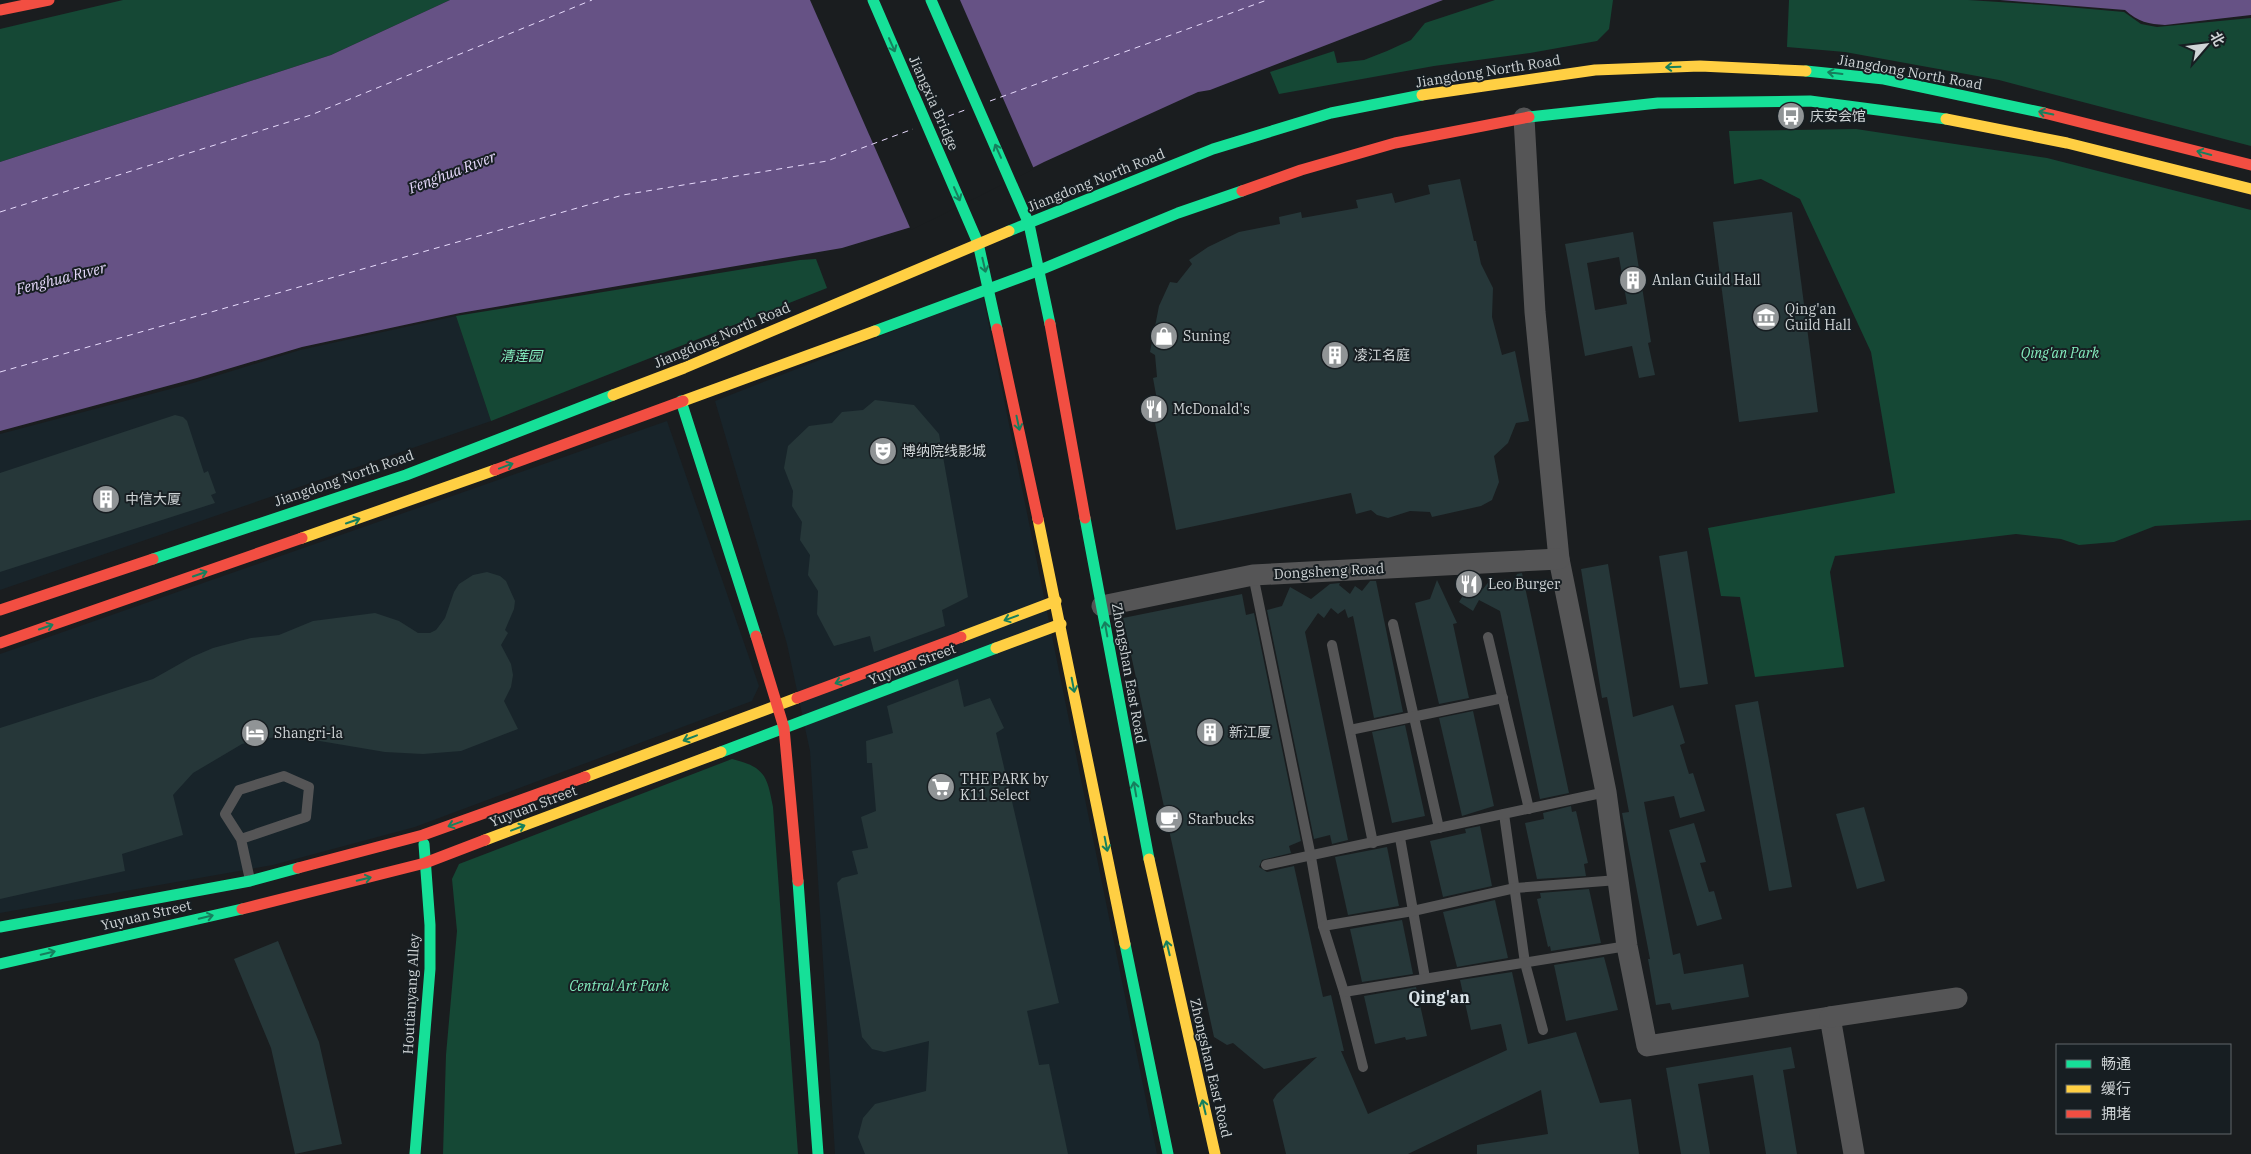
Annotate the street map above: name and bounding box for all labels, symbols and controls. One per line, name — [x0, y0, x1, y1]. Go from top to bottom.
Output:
north arrow — [2181, 20, 2231, 70]
text: 北 — [2206, 28, 2229, 49]
one-way arrow — [888, 37, 898, 52]
street label: Jiangdong North Road — [1836, 50, 1984, 94]
street label: Jiangdong North Road — [1414, 51, 1562, 91]
street label: Jiangxia Bridge — [905, 53, 963, 153]
one-way arrow — [1665, 62, 1682, 72]
one-way arrow — [1827, 68, 1843, 78]
bus stop icon: 庆安会馆 — [1776, 101, 1806, 131]
place label: 庆安会馆 — [1810, 107, 1866, 125]
one-way arrow — [2039, 108, 2055, 118]
one-way arrow — [993, 144, 1003, 159]
street label: Jiangdong North Road — [1025, 144, 1168, 216]
water label: Fenghua Rıver — [405, 146, 499, 198]
one-way arrow — [2196, 148, 2212, 157]
one-way arrow — [953, 186, 963, 201]
one-way arrow — [979, 256, 989, 272]
water label: Fenghua Rıver — [13, 258, 108, 299]
building icon: Anlan Guild Hall — [1618, 265, 1648, 295]
place label: Anlan Guild Hall — [1652, 271, 1761, 289]
street label: Jiangdong North Road — [651, 298, 793, 372]
place label: Qing'an Guild Hall — [1785, 300, 1851, 334]
museum icon: Qing'an Guild Hall — [1751, 302, 1781, 332]
shop icon: Suning — [1149, 321, 1179, 351]
place label: Suning — [1183, 327, 1230, 345]
building icon: 凌江名庭 — [1320, 340, 1350, 370]
park label: Qing'an Park — [2021, 344, 2100, 362]
place label: 凌江名庭 — [1354, 346, 1410, 364]
park label: 清莲园 — [500, 347, 544, 365]
restaurant icon: McDonald's — [1139, 394, 1169, 424]
place label: McDonald's — [1173, 400, 1250, 418]
one-way arrow — [1014, 415, 1023, 431]
theatre icon: 博纳院线影城 — [868, 436, 898, 466]
place label: 博纳院线影城 — [902, 442, 986, 460]
street label: Jiangdong North Road — [272, 445, 417, 510]
one-way arrow — [498, 461, 513, 470]
building icon: 中信大厦 — [91, 484, 121, 514]
place label: 中信大厦 — [125, 490, 181, 508]
one-way arrow — [345, 516, 361, 525]
street label: Dongsheng Road — [1273, 559, 1385, 583]
one-way arrow — [191, 569, 207, 578]
restaurant icon: Leo Burger — [1454, 569, 1484, 599]
place label: Leo Burger — [1488, 575, 1561, 593]
street label: Zhongshan East Road — [1108, 601, 1150, 745]
one-way arrow — [1003, 614, 1019, 623]
one-way arrow — [38, 622, 53, 631]
one-way arrow — [1100, 622, 1110, 638]
street label: Yuyuan Street — [866, 639, 958, 689]
one-way arrow — [835, 677, 850, 686]
one-way arrow — [1069, 677, 1079, 693]
building icon: 新江厦 — [1195, 717, 1225, 747]
hotel icon: Shangri-la — [240, 718, 270, 748]
place label: 新江厦 — [1229, 723, 1271, 741]
place label: Shangri-la — [274, 724, 343, 742]
one-way arrow — [683, 734, 698, 743]
place label: THE PARK by K11 Select — [960, 770, 1049, 804]
supermarket icon: THE PARK by K11 Select — [926, 772, 956, 802]
street label: Yuyuan Street — [487, 781, 579, 831]
one-way arrow — [1129, 781, 1139, 797]
cafe icon: Starbucks — [1154, 804, 1184, 834]
place label: Starbucks — [1188, 810, 1254, 828]
one-way arrow — [448, 820, 463, 829]
one-way arrow — [510, 823, 525, 832]
one-way arrow — [1101, 836, 1111, 852]
one-way arrow — [356, 874, 372, 883]
street label: Yuyuan Street — [99, 896, 193, 934]
one-way arrow — [197, 912, 213, 921]
street label: Houtianyang Alley — [399, 933, 423, 1055]
one-way arrow — [1163, 941, 1172, 957]
one-way arrow — [39, 948, 55, 957]
park label: Central Art Park — [569, 977, 669, 995]
district label: Qing'an — [1408, 987, 1470, 1007]
street label: Zhongshan East Road — [1186, 997, 1236, 1140]
legend — [2056, 1044, 2231, 1134]
text: 畅通 — [2101, 1054, 2131, 1073]
text: 缓行 — [2101, 1079, 2131, 1098]
one-way arrow — [1199, 1099, 1208, 1115]
text: 拥堵 — [2101, 1104, 2131, 1123]

